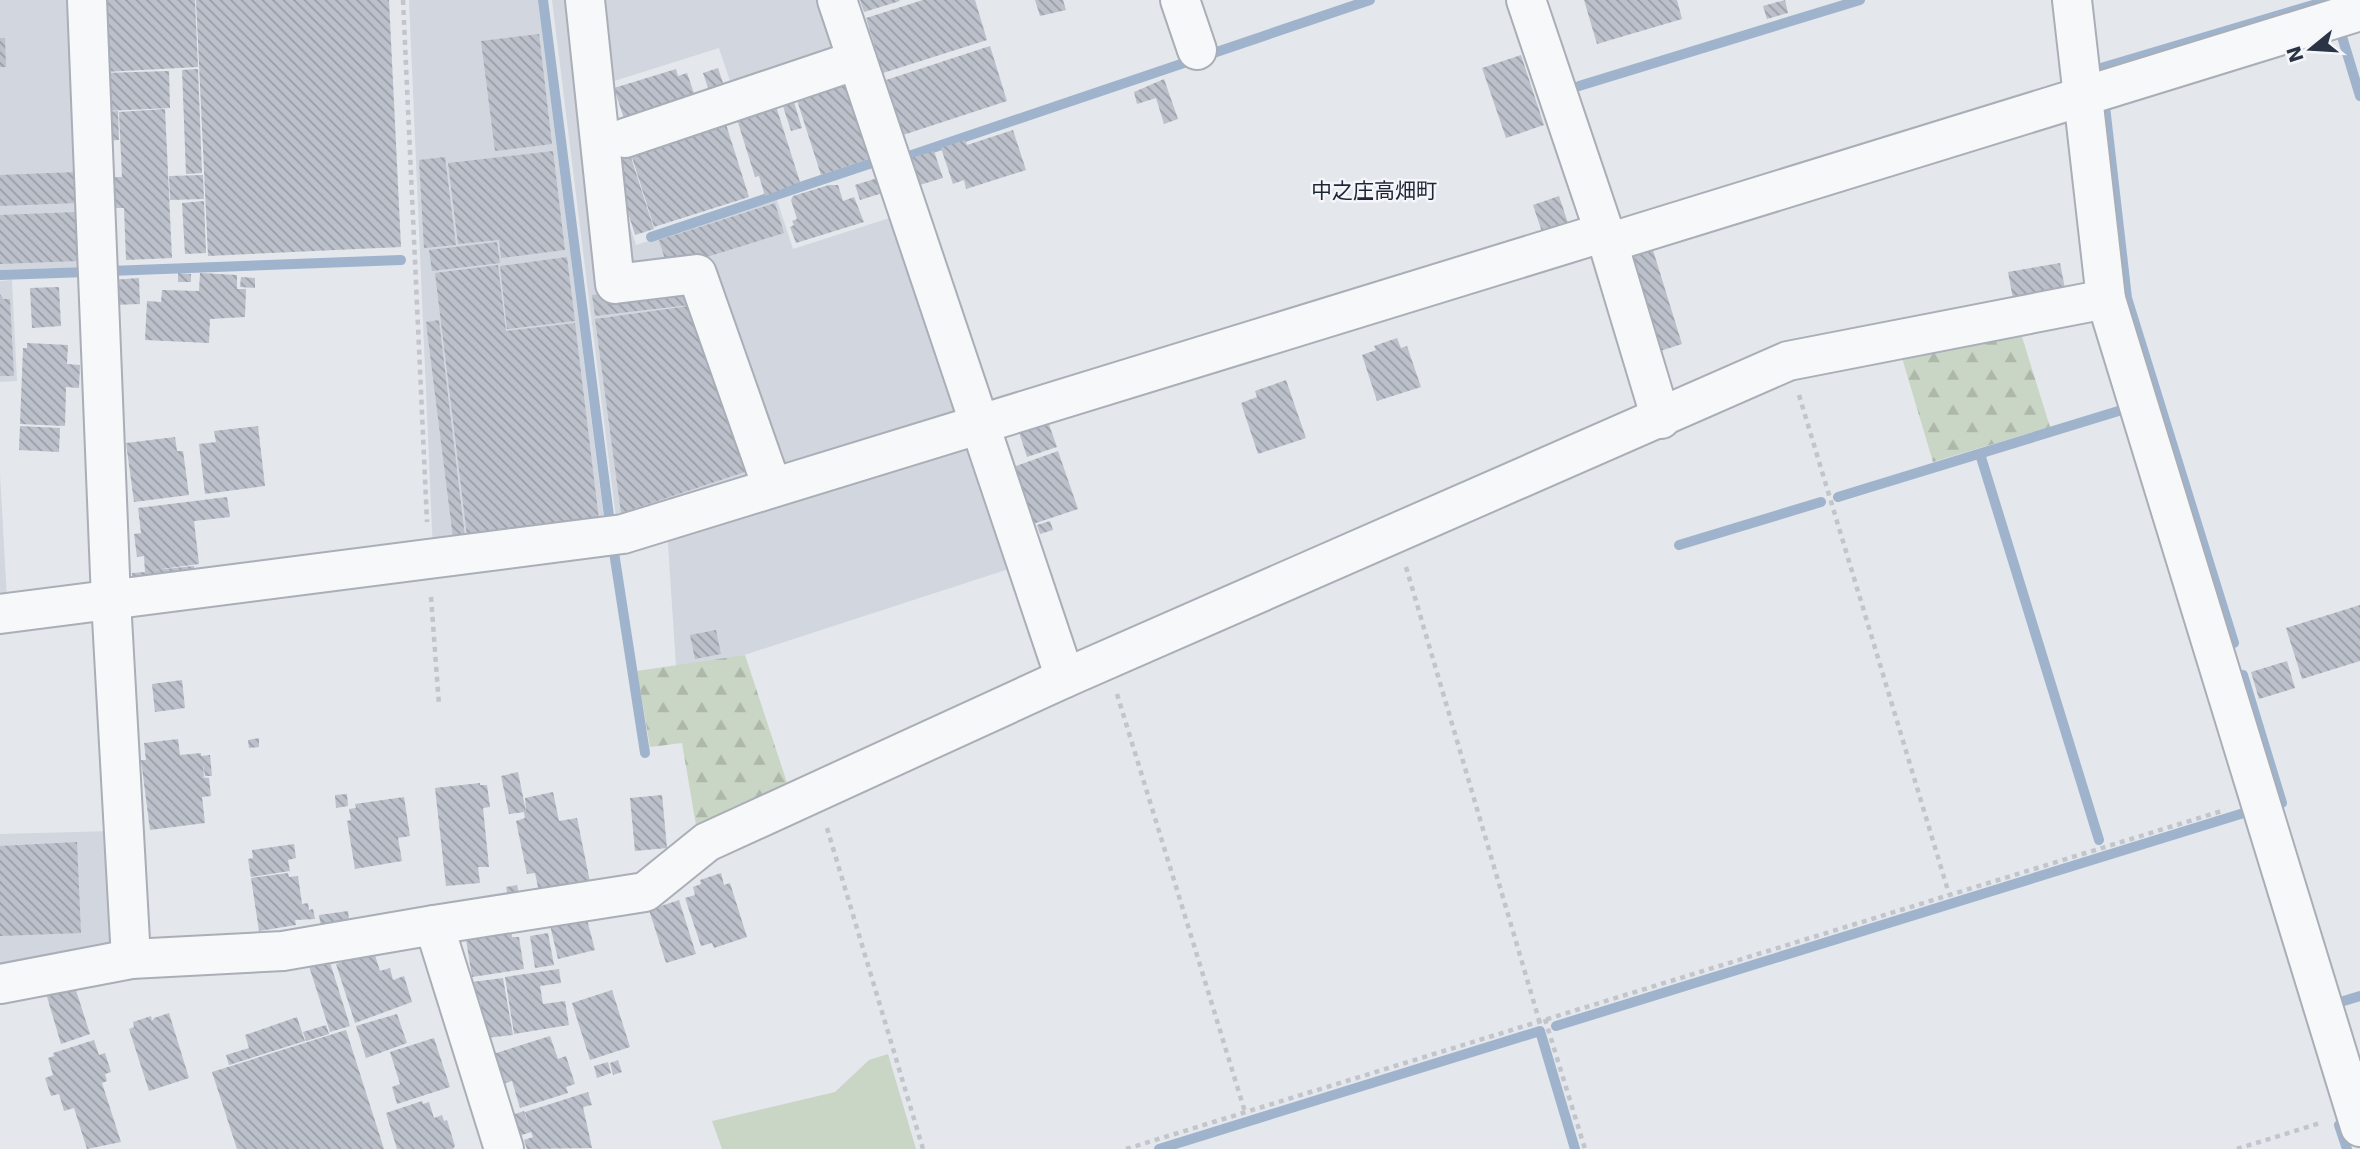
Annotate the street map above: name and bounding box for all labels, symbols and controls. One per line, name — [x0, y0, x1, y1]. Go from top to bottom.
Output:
north arrow — [2276, 14, 2346, 84]
text: N — [2282, 43, 2308, 65]
district label: 中之庄高畑町 — [1311, 179, 1437, 203]

